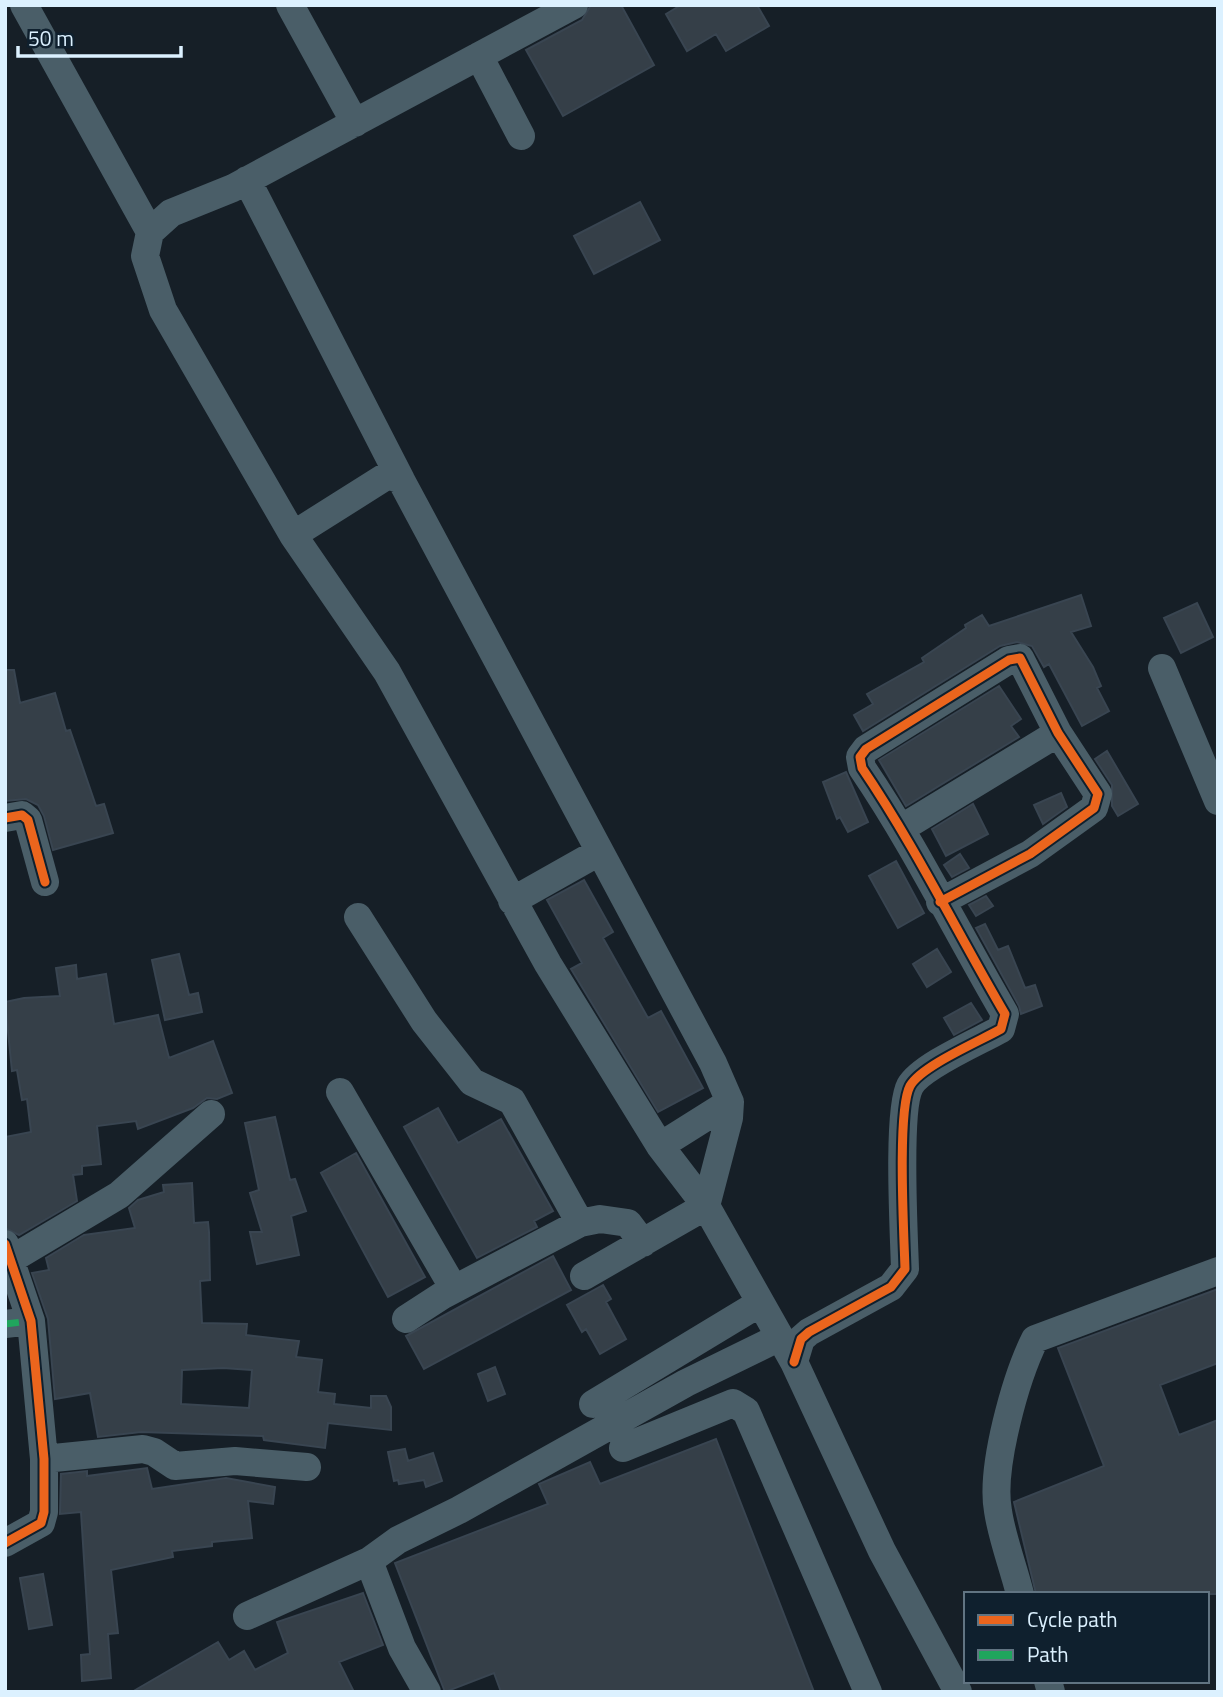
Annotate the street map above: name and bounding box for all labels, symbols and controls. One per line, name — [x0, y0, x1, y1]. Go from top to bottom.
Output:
scale bar — [18, 14, 180, 58]
text: 50 m — [28, 22, 74, 54]
legend — [964, 1592, 1209, 1683]
text: Cycle path — [1027, 1603, 1118, 1635]
text: Path — [1027, 1638, 1069, 1670]

